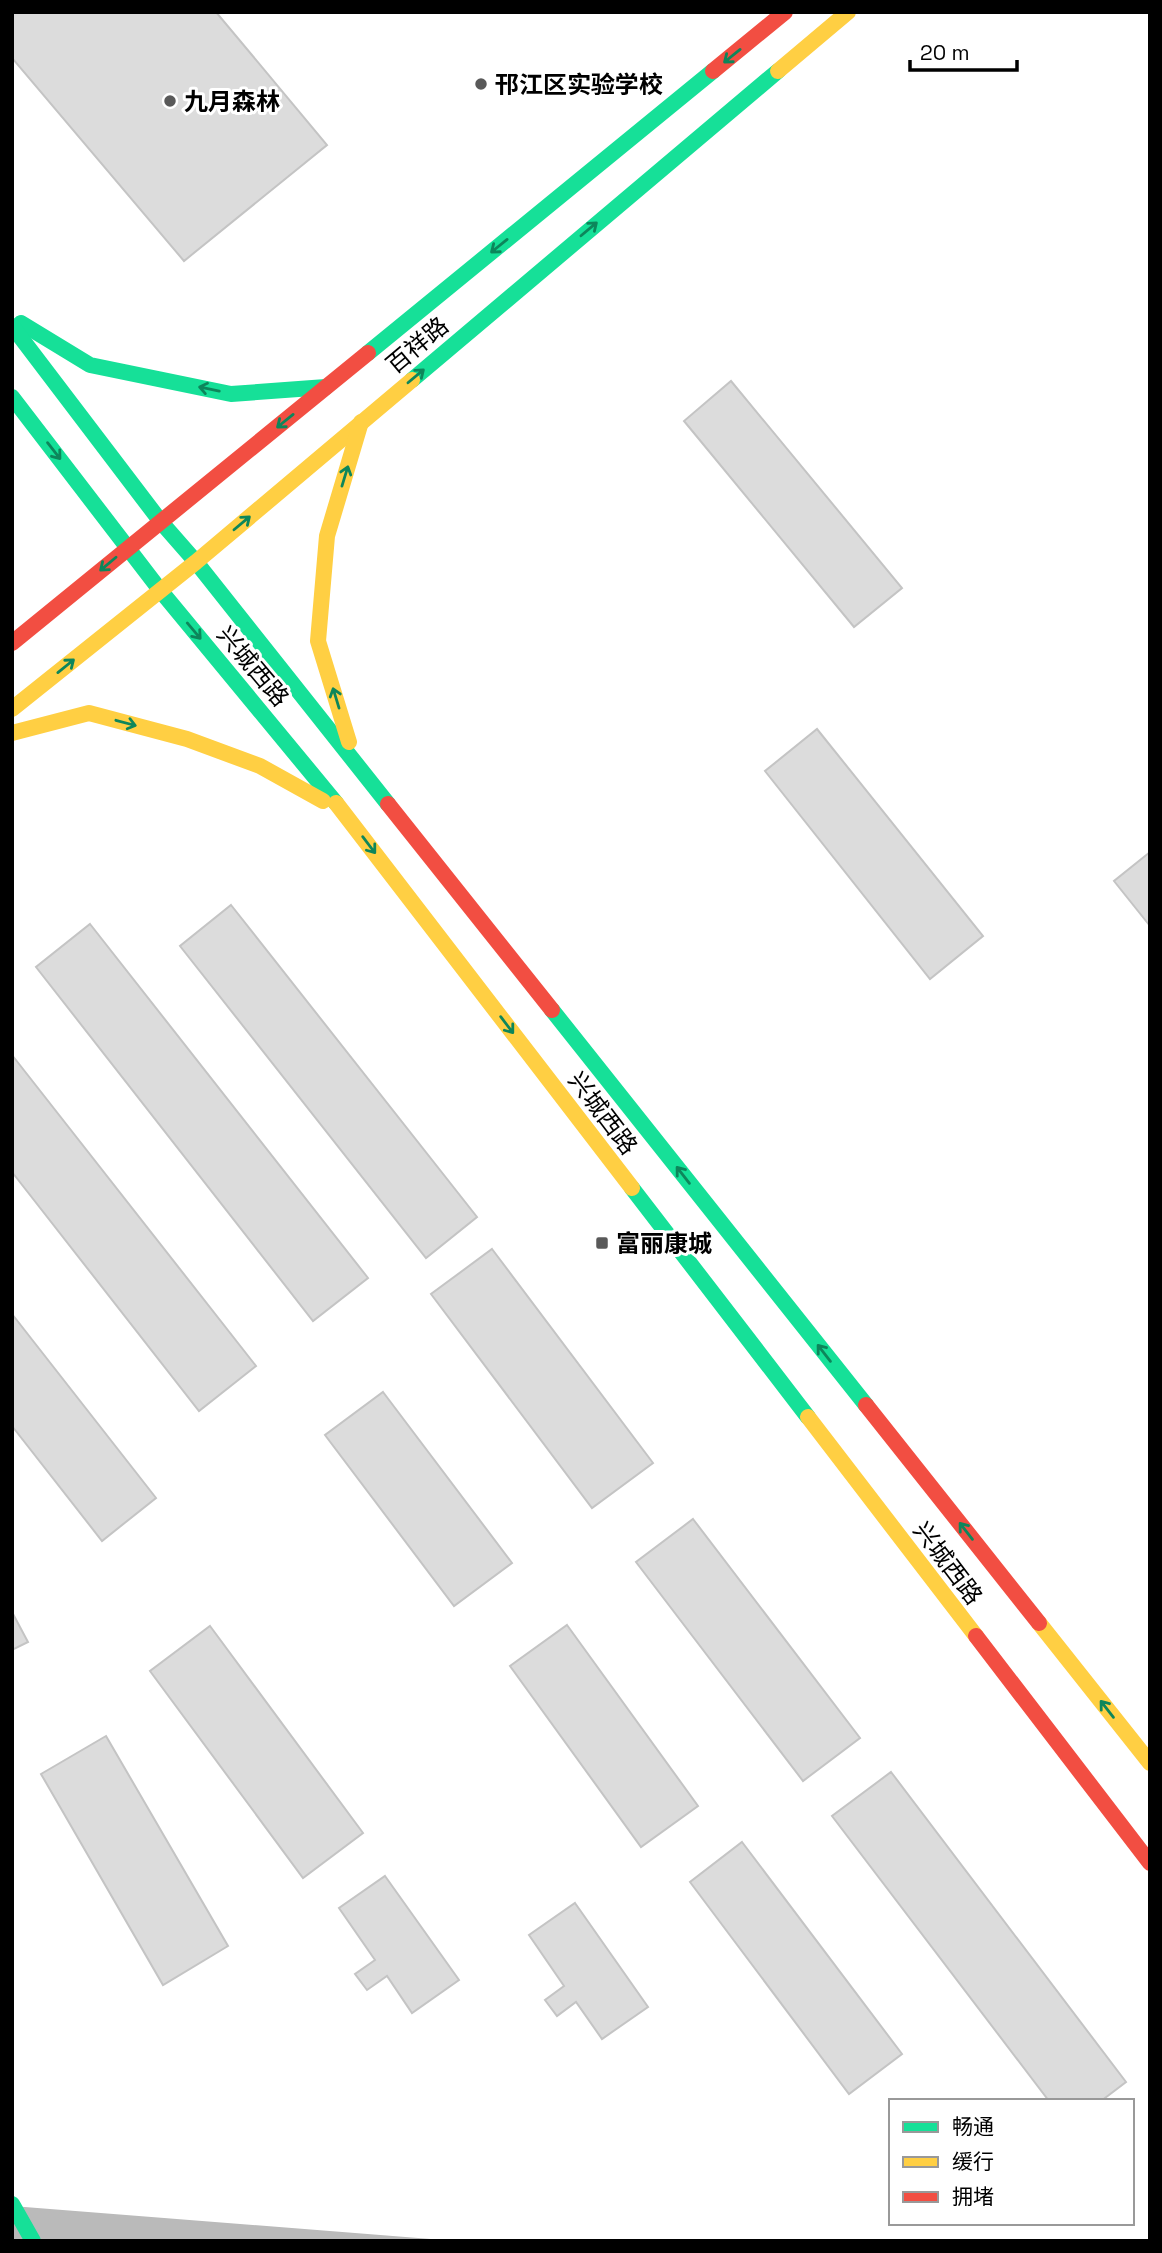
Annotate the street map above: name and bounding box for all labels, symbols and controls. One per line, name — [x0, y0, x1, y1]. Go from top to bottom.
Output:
scale bar — [910, 28, 1017, 72]
text: 20 m — [920, 39, 970, 66]
one-way arrow — [724, 48, 742, 63]
place label: 邗江区实验学校 — [495, 69, 663, 100]
marker: 邗江区实验学校 — [473, 76, 489, 92]
place label: 九月森林 — [184, 86, 280, 117]
marker: 九月森林 — [162, 93, 178, 109]
one-way arrow — [580, 221, 598, 237]
one-way arrow — [490, 238, 508, 254]
street label: 百祥路 — [379, 310, 455, 380]
one-way arrow — [406, 368, 424, 384]
one-way arrow — [198, 382, 221, 396]
one-way arrow — [276, 413, 294, 428]
one-way arrow — [46, 441, 61, 460]
one-way arrow — [339, 466, 352, 488]
one-way arrow — [233, 515, 251, 531]
one-way arrow — [99, 556, 117, 571]
street label: 兴城西路 — [210, 619, 296, 713]
one-way arrow — [186, 621, 201, 639]
one-way arrow — [56, 659, 74, 674]
one-way arrow — [329, 688, 342, 710]
one-way arrow — [114, 717, 137, 730]
one-way arrow — [361, 835, 376, 853]
one-way arrow — [500, 1015, 515, 1034]
street label: 兴城西路 — [562, 1065, 644, 1161]
one-way arrow — [675, 1166, 690, 1184]
place label: 富丽康城 — [616, 1228, 712, 1259]
marker: 富丽康城 — [594, 1235, 610, 1251]
one-way arrow — [817, 1344, 832, 1362]
street label: 兴城西路 — [907, 1515, 989, 1611]
one-way arrow — [958, 1522, 973, 1541]
one-way arrow — [1100, 1701, 1115, 1719]
legend — [889, 2099, 1134, 2225]
text: 畅通 — [952, 2113, 994, 2140]
text: 缓行 — [952, 2148, 994, 2175]
text: 拥堵 — [952, 2183, 994, 2210]

